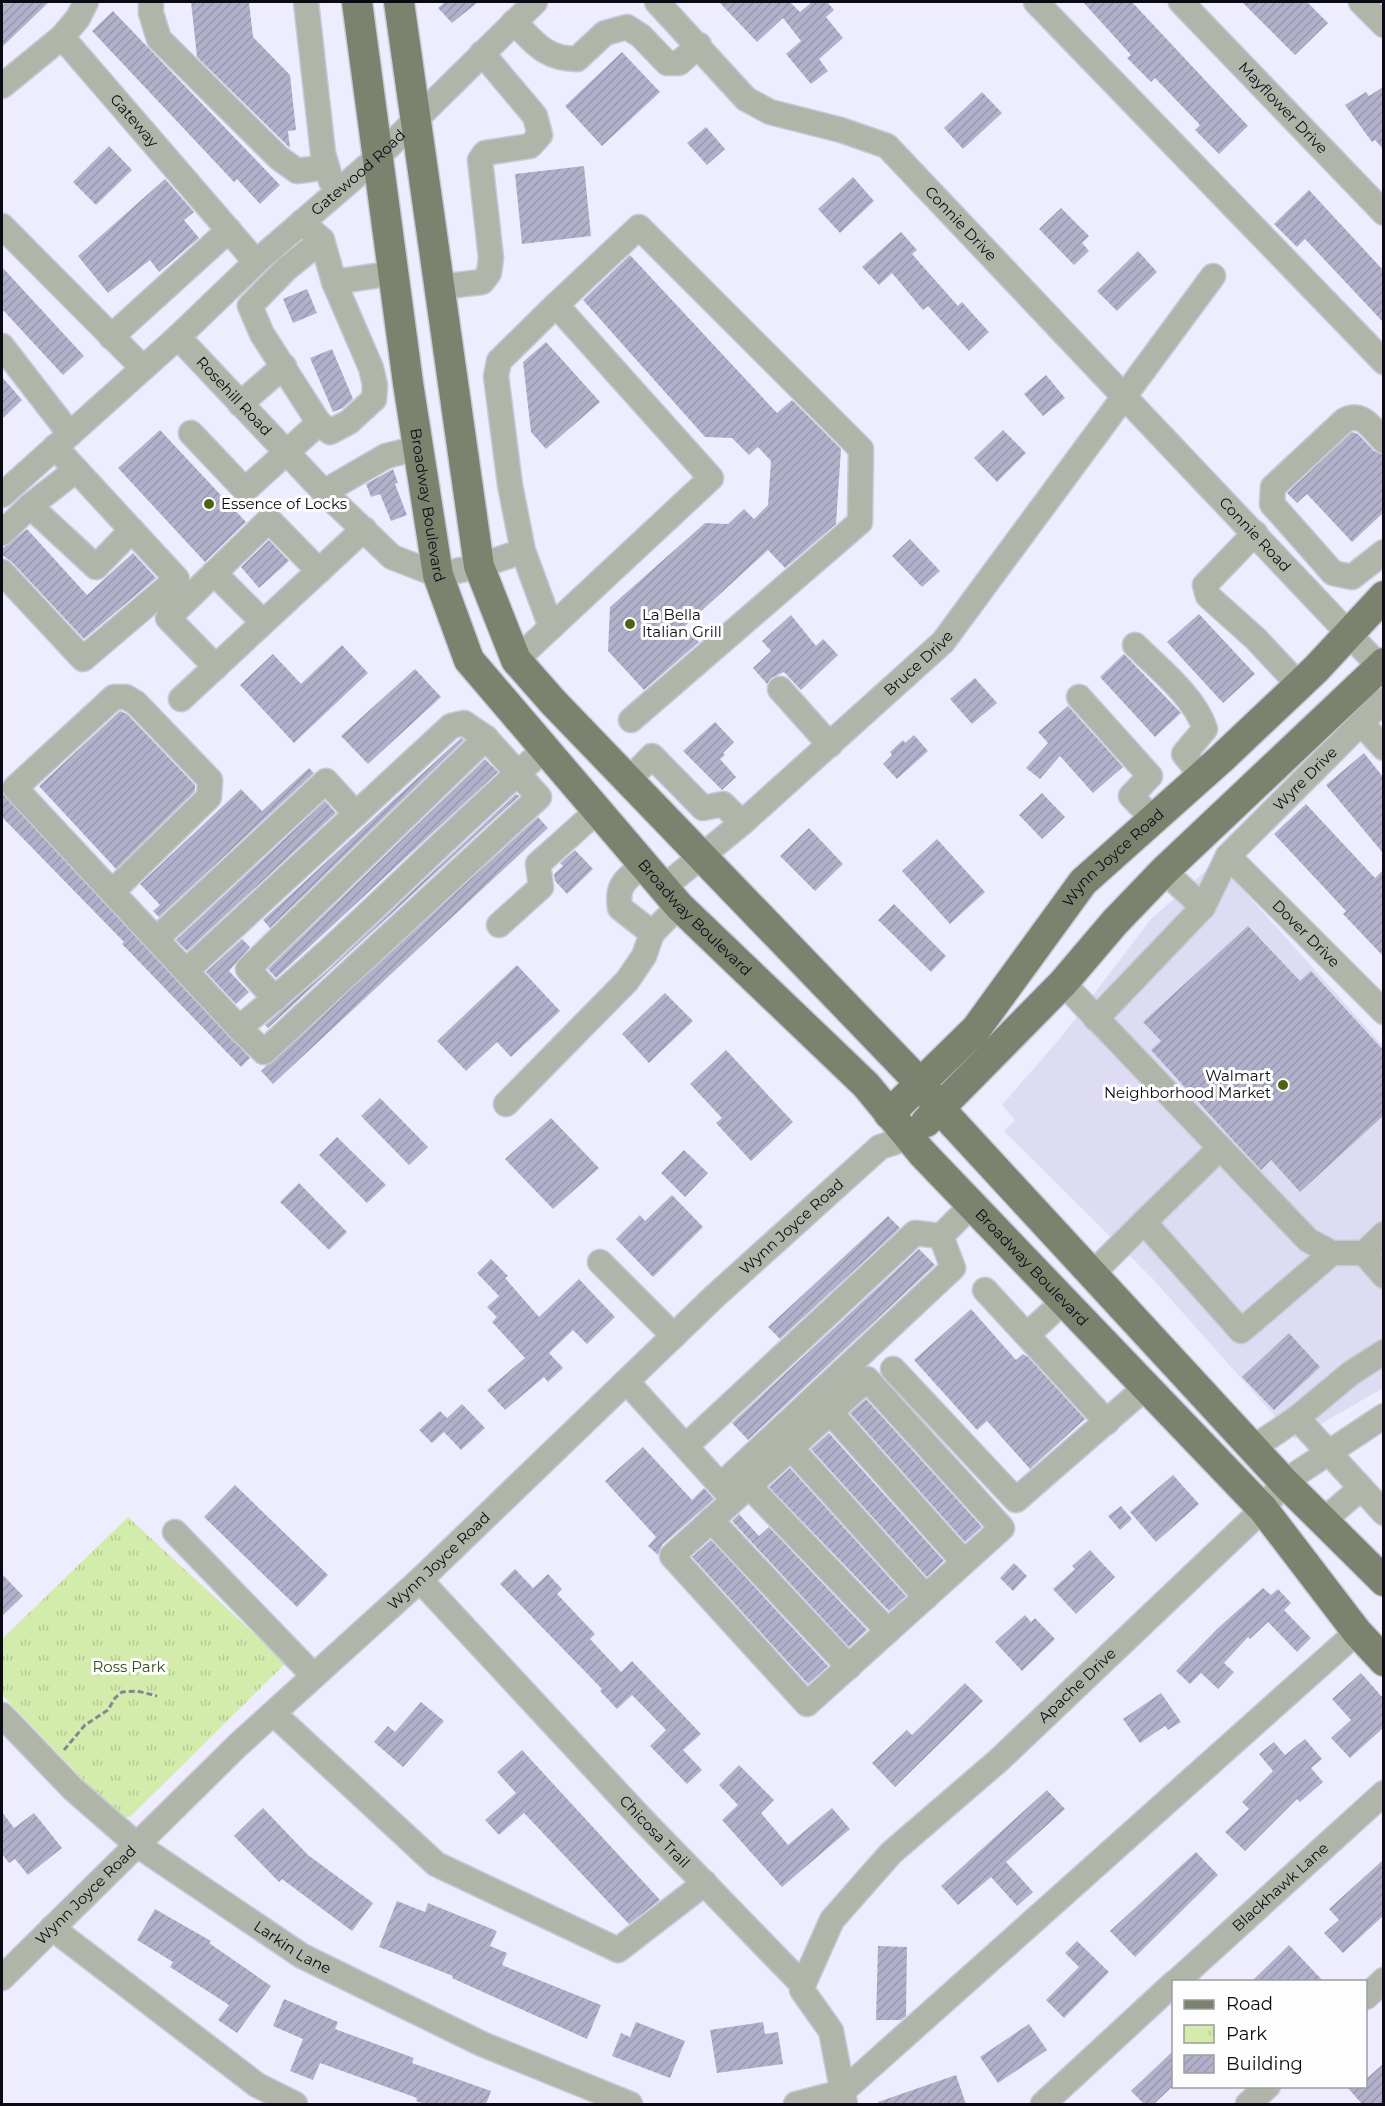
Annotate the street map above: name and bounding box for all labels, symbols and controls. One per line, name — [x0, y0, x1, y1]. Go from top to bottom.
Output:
street label: Mayflower Drive — [1235, 57, 1332, 158]
street label: Gateway — [106, 90, 163, 152]
street label: Gatewood Road — [307, 125, 409, 219]
street label: Connie Drive — [921, 182, 1001, 265]
street label: Rosehill Road — [192, 352, 276, 440]
street label: Broadway Boulevard — [406, 427, 450, 585]
street label: Connie Road — [1215, 493, 1295, 576]
place label: Essence of Locks — [221, 494, 347, 513]
marker: Essence of Locks — [202, 497, 216, 511]
place label: La Bella Italian Grill — [642, 605, 722, 641]
marker: La Bella Italian Grill — [623, 617, 637, 631]
street label: Bruce Drive — [880, 627, 957, 700]
street label: Wyre Drive — [1269, 742, 1341, 814]
street label: Wynn Joyce Road — [1058, 804, 1168, 910]
street label: Broadway Boulevard — [634, 855, 756, 980]
street label: Dover Drive — [1268, 896, 1344, 971]
place label: Walmart Neighborhood Market — [1104, 1066, 1271, 1102]
marker: Walmart Neighborhood Market — [1276, 1078, 1290, 1092]
street label: Wynn Joyce Road — [735, 1174, 847, 1278]
street label: Broadway Boulevard — [971, 1204, 1093, 1330]
street label: Wynn Joyce Road — [383, 1508, 494, 1614]
street label: Apache Drive — [1034, 1644, 1120, 1727]
park label: Ross Park — [92, 1657, 166, 1676]
street label: Chicosa Trail — [616, 1791, 694, 1872]
street label: Blackhawk Lane — [1228, 1838, 1332, 1935]
street label: Wynn Joyce Road — [31, 1841, 140, 1949]
street label: Larkin Lane — [250, 1916, 335, 1978]
legend — [1172, 1980, 1367, 2088]
text: Road — [1226, 1993, 1273, 2015]
text: Park — [1226, 2023, 1267, 2045]
text: Building — [1226, 2053, 1303, 2075]

